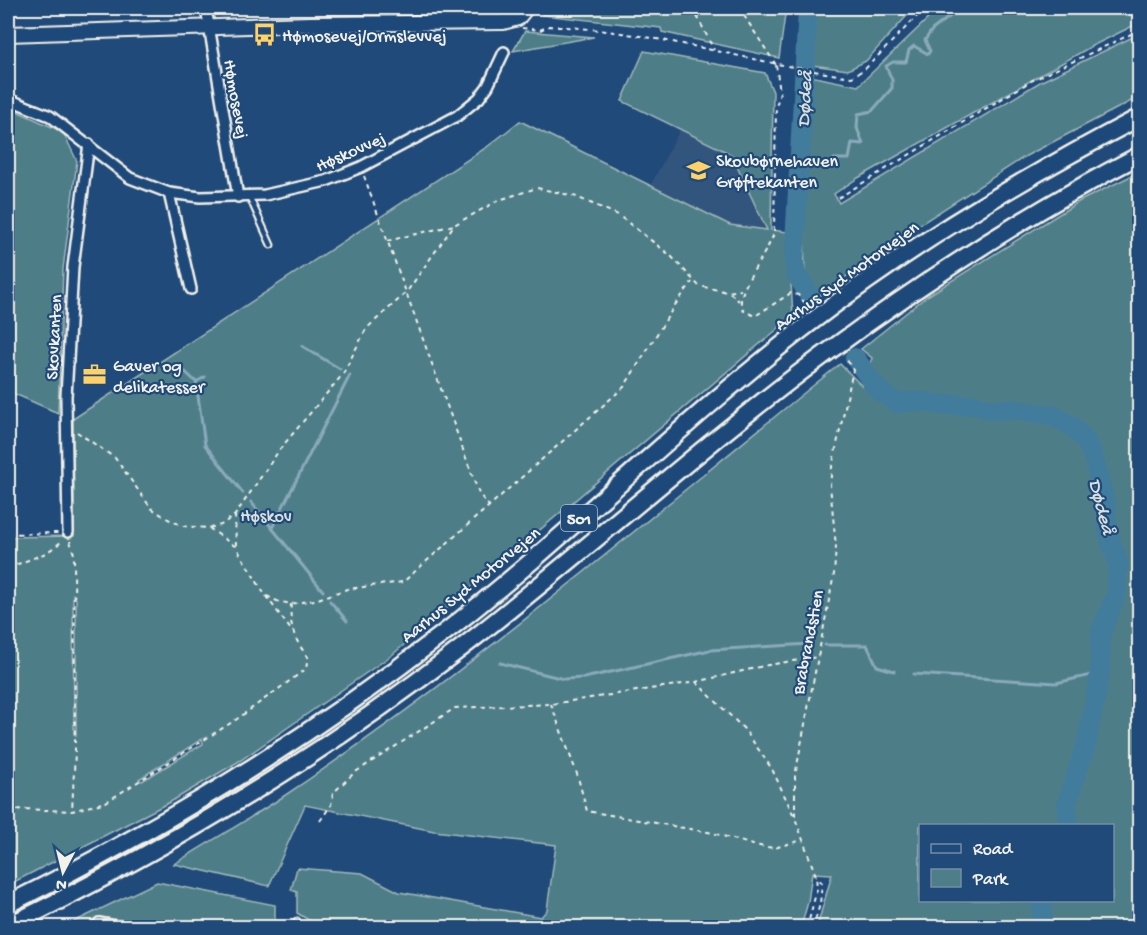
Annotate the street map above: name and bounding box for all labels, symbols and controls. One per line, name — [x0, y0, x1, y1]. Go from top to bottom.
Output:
bus stop icon: Hømosevej/Ormslevvej — [251, 22, 277, 48]
place label: Hømosevej/Ormslevvej — [282, 27, 447, 48]
street label: Hømosevej — [217, 58, 252, 141]
water label: Dødeå — [794, 68, 820, 128]
street label: Høskovvej — [313, 129, 389, 178]
place label: Skovbørnehaven Grøftekanten — [716, 152, 839, 194]
school or university icon: Skovbørnehaven Grøftekanten — [685, 157, 711, 183]
street label: Aarhus Syd Motorvejen — [771, 217, 924, 336]
street label: Skovkanten — [43, 293, 68, 380]
place label: Gaver og delikatesser — [113, 357, 206, 399]
office icon: Gaver og delikatesser — [82, 362, 108, 388]
water label: Dødeå — [1081, 477, 1119, 539]
road number: 501 — [561, 505, 597, 531]
park label: Høskov — [240, 507, 292, 528]
street label: Aarhus Syd Motorvejen — [398, 523, 546, 649]
street label: Brabrandstien — [789, 588, 830, 698]
legend — [919, 824, 1114, 902]
text: Road — [973, 840, 1014, 861]
north arrow — [33, 842, 93, 902]
text: Park — [972, 870, 1009, 891]
text: N — [55, 873, 68, 893]

